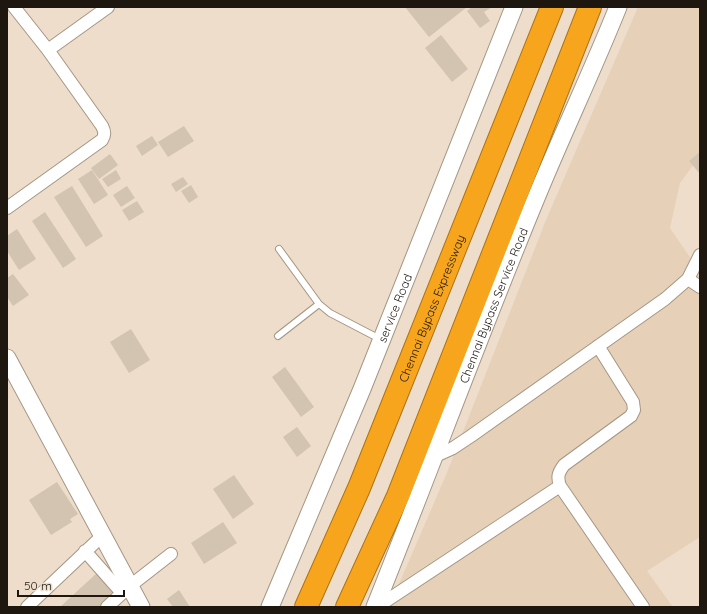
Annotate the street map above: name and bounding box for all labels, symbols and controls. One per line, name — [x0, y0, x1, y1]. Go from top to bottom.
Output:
street label: Chennai Bypass Service Road — [456, 225, 531, 385]
street label: Chennai Bypass Expressway — [395, 232, 467, 384]
street label: service Road — [374, 271, 415, 344]
scale bar — [18, 572, 124, 598]
text: 50 m — [24, 578, 52, 593]

